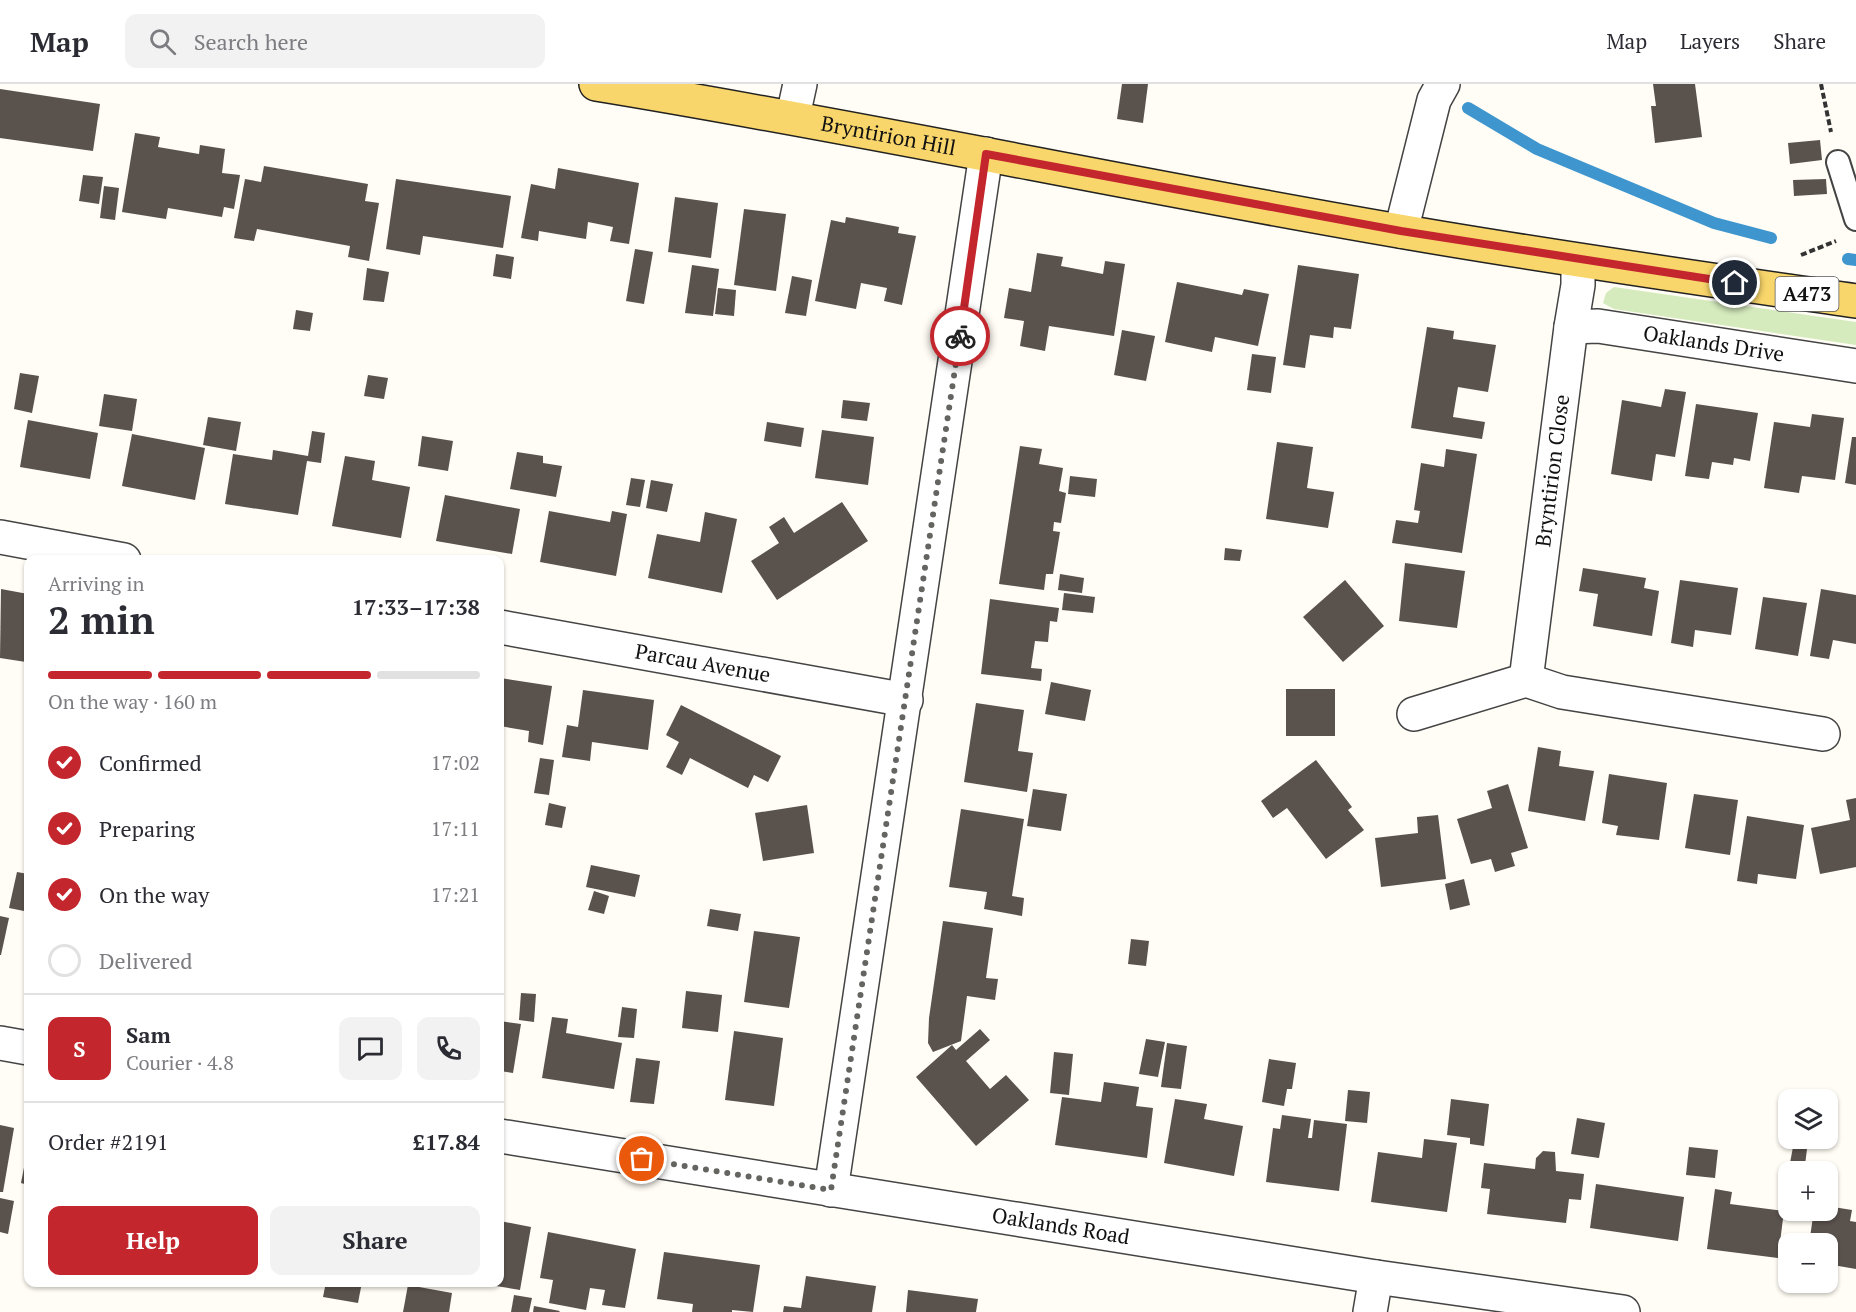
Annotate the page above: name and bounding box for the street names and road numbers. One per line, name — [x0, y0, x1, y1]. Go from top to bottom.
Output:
street label: Bryntirion Hill — [819, 109, 958, 161]
road number: A473 — [1776, 277, 1838, 311]
street label: Oaklands Drive — [1641, 318, 1786, 368]
street label: Bryntirion Close — [1528, 393, 1575, 548]
street label: Parcau Avenue — [633, 637, 773, 688]
street label: Oaklands Road — [990, 1200, 1132, 1250]

